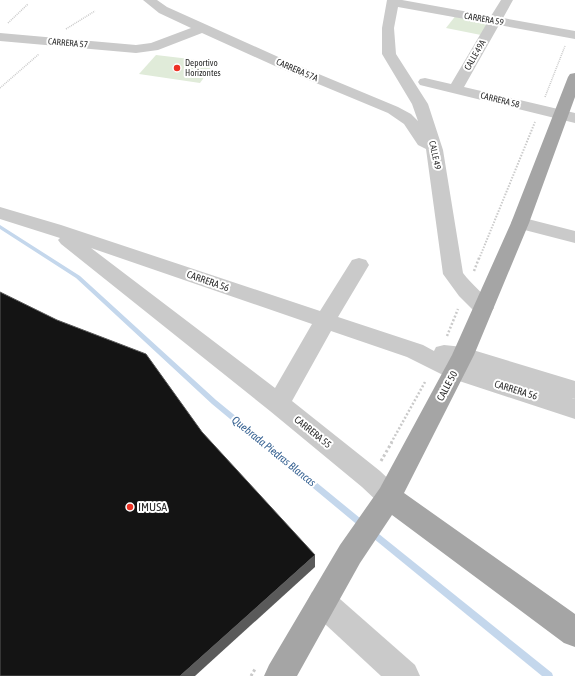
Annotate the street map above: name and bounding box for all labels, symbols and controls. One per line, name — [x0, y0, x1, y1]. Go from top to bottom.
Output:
street label: CARRERA 59 — [463, 11, 505, 27]
street label: CARRERA 57 — [48, 36, 88, 50]
street label: CALLE 49A — [462, 38, 488, 72]
street label: CARRERA 57A — [275, 57, 320, 83]
place label: Deportivo Horizontes — [185, 58, 221, 78]
marker: Deportivo Horizontes — [172, 63, 182, 73]
street label: CARRERA 58 — [479, 90, 521, 110]
street label: CALLE 49 — [427, 140, 443, 170]
street label: CARRERA 56 — [185, 269, 231, 294]
street label: CALLE 50 — [435, 369, 460, 403]
street label: CARRERA 56 — [493, 378, 539, 402]
water label: Quebrada Piedras Blancas — [230, 413, 318, 489]
street label: CARRERA 55 — [292, 414, 334, 450]
place label: IMUSA — [138, 500, 167, 514]
marker: IMUSA — [125, 502, 135, 512]

